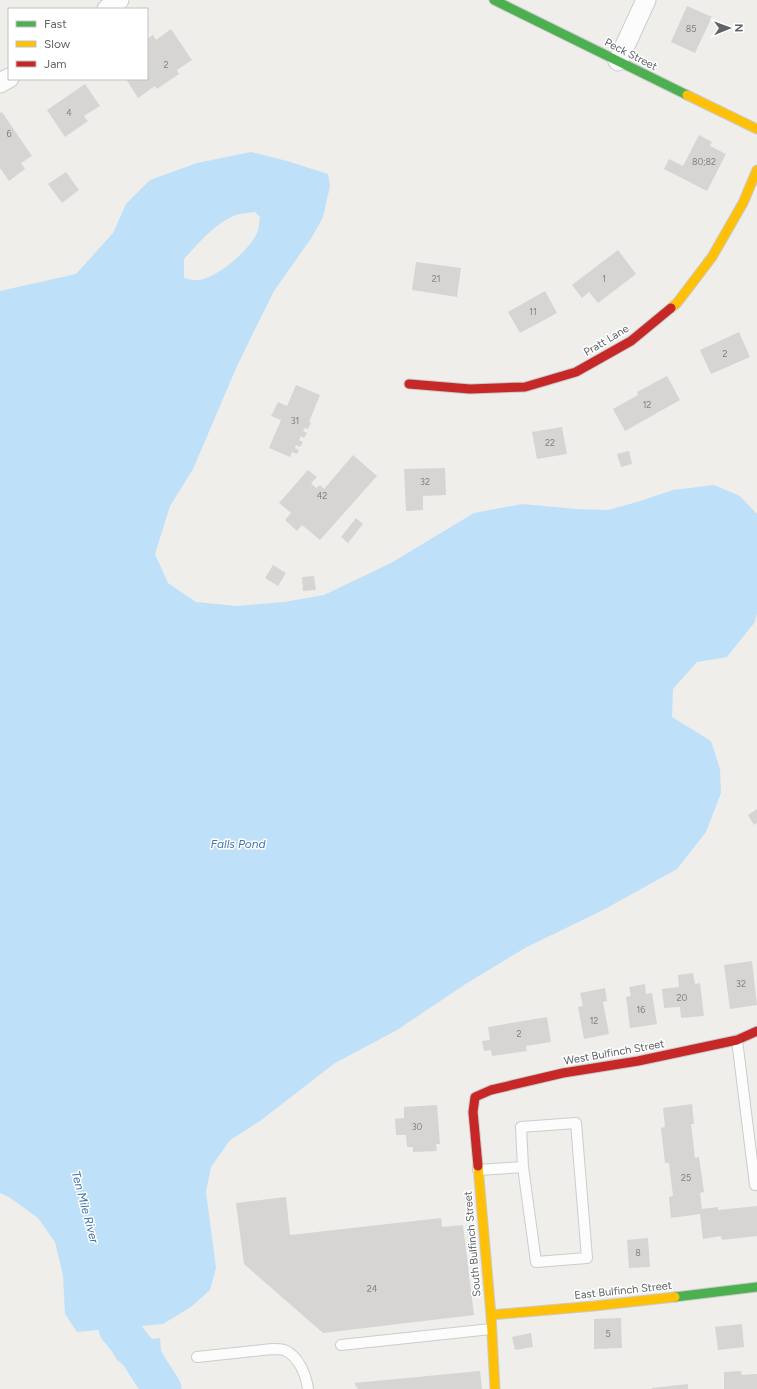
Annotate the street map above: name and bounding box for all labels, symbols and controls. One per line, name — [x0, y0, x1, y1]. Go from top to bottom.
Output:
legend — [8, 8, 148, 80]
north arrow — [709, 8, 749, 48]
text: Fast — [44, 17, 67, 31]
house number: 85 — [686, 23, 696, 34]
text: N — [732, 23, 745, 32]
street label: Peck Street — [602, 36, 659, 73]
text: Slow — [44, 37, 71, 51]
text: Jam — [44, 57, 67, 71]
house number: 2 — [163, 59, 169, 70]
house number: 4 — [66, 107, 72, 118]
house number: 6 — [6, 128, 12, 139]
house number: 80;82 — [692, 156, 716, 167]
house number: 21 — [432, 273, 440, 284]
house number: 1 — [602, 273, 606, 284]
house number: 11 — [529, 306, 537, 317]
street label: Pratt Lane — [581, 322, 631, 359]
house number: 2 — [722, 348, 728, 359]
house number: 12 — [643, 399, 651, 410]
house number: 31 — [291, 415, 299, 426]
house number: 22 — [545, 437, 555, 448]
house number: 32 — [420, 476, 430, 487]
house number: 42 — [317, 490, 327, 501]
water label: Falls Pond — [211, 837, 266, 851]
house number: 32 — [736, 978, 746, 989]
house number: 20 — [677, 992, 688, 1003]
house number: 16 — [637, 1004, 645, 1015]
house number: 12 — [590, 1015, 598, 1026]
house number: 2 — [516, 1028, 522, 1039]
street label: West Bulfinch Street — [563, 1037, 665, 1068]
house number: 30 — [412, 1121, 423, 1132]
water label: Ten Mile River — [69, 1169, 102, 1246]
house number: 25 — [681, 1172, 691, 1183]
street label: South Bulfinch Street — [461, 1191, 484, 1297]
house number: 8 — [635, 1247, 641, 1258]
street label: East Bulfinch Street — [574, 1279, 672, 1302]
house number: 24 — [367, 1283, 378, 1294]
house number: 5 — [605, 1328, 611, 1339]

